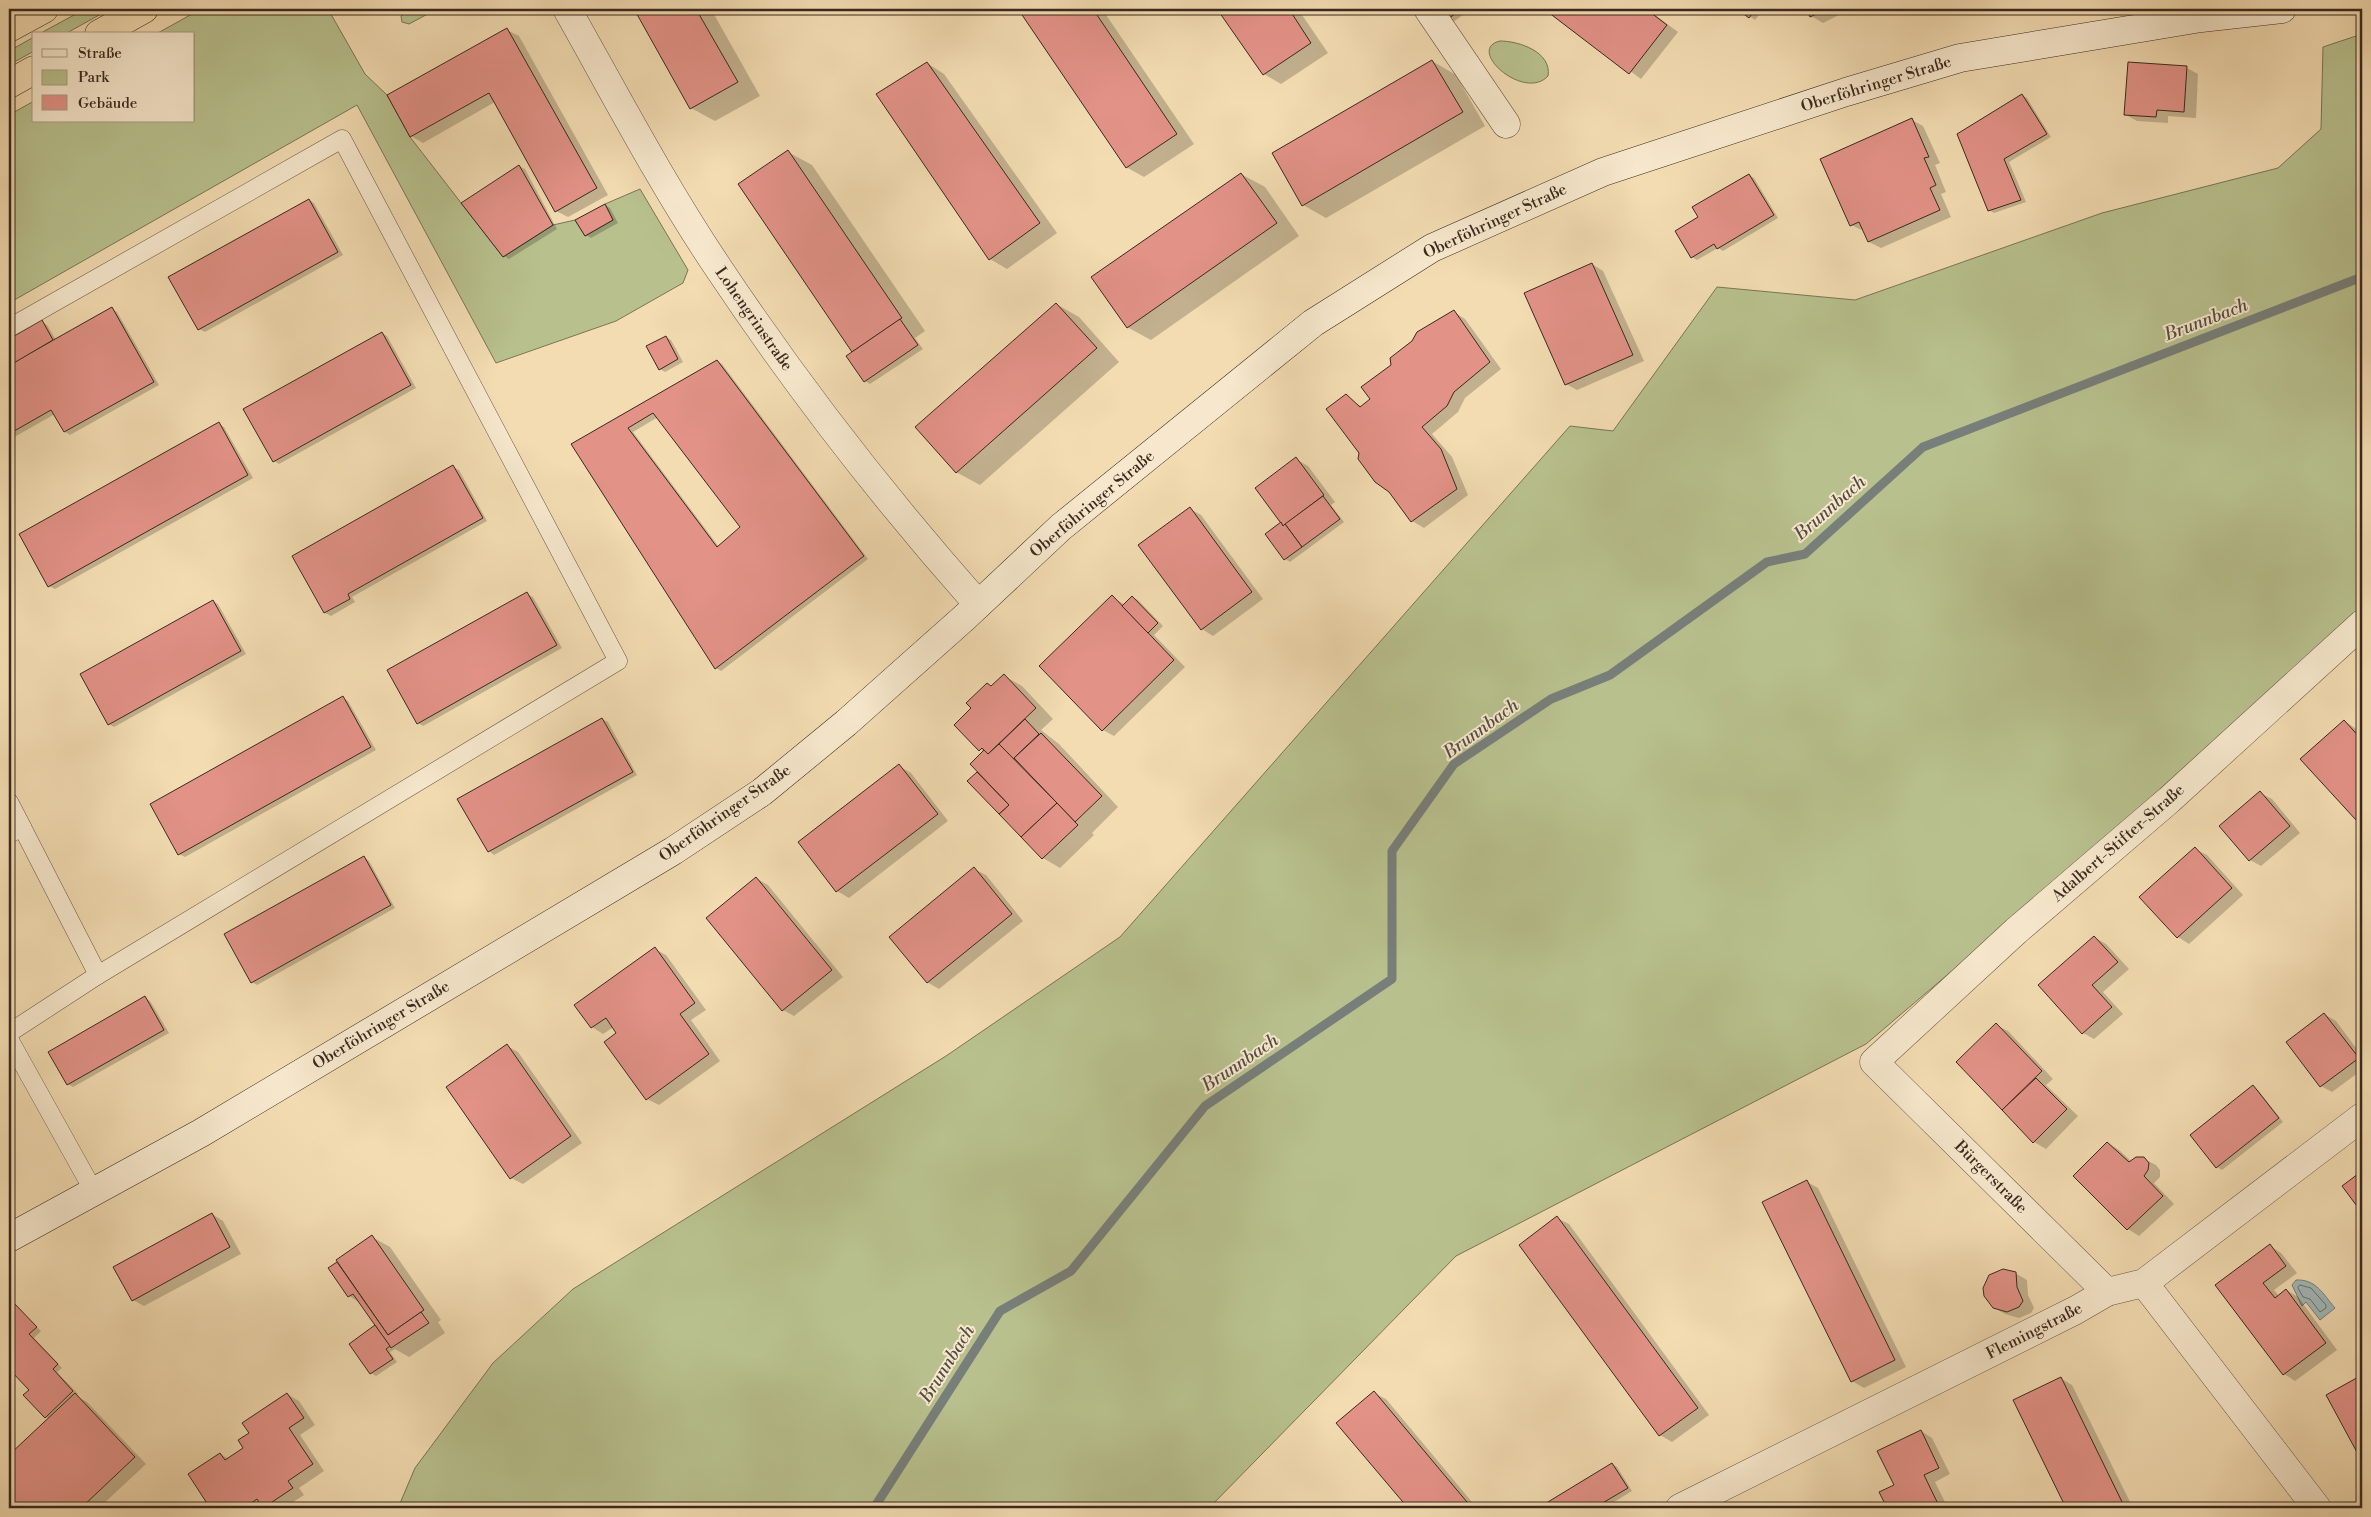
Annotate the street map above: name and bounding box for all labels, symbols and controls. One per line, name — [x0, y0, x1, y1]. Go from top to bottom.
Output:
legend — [32, 32, 195, 122]
text: Straße — [78, 44, 122, 63]
street label: Oberföhringer Straße — [1798, 52, 1954, 116]
text: Park — [78, 68, 110, 87]
text: Gebäude — [78, 94, 137, 113]
street label: Oberföhringer Straße — [1420, 179, 1570, 263]
street label: Lohengrinstraße — [711, 263, 797, 375]
water label: Brunnbach — [2160, 293, 2252, 347]
street label: Oberföhringer Straße — [1026, 446, 1158, 562]
water label: Brunnbach — [1789, 470, 1871, 546]
water label: Brunnbach — [1438, 693, 1524, 765]
street label: Oberföhringer Straße — [655, 760, 795, 866]
street label: Adalbert-Stifter-Straße — [2047, 780, 2188, 907]
street label: Oberföhringer Straße — [309, 976, 453, 1074]
water label: Brunnbach — [1196, 1028, 1284, 1098]
street label: Bürgerstraße — [1950, 1136, 2032, 1218]
street label: Flemingstraße — [1983, 1298, 2085, 1364]
water label: Brunnbach — [913, 1320, 981, 1408]

